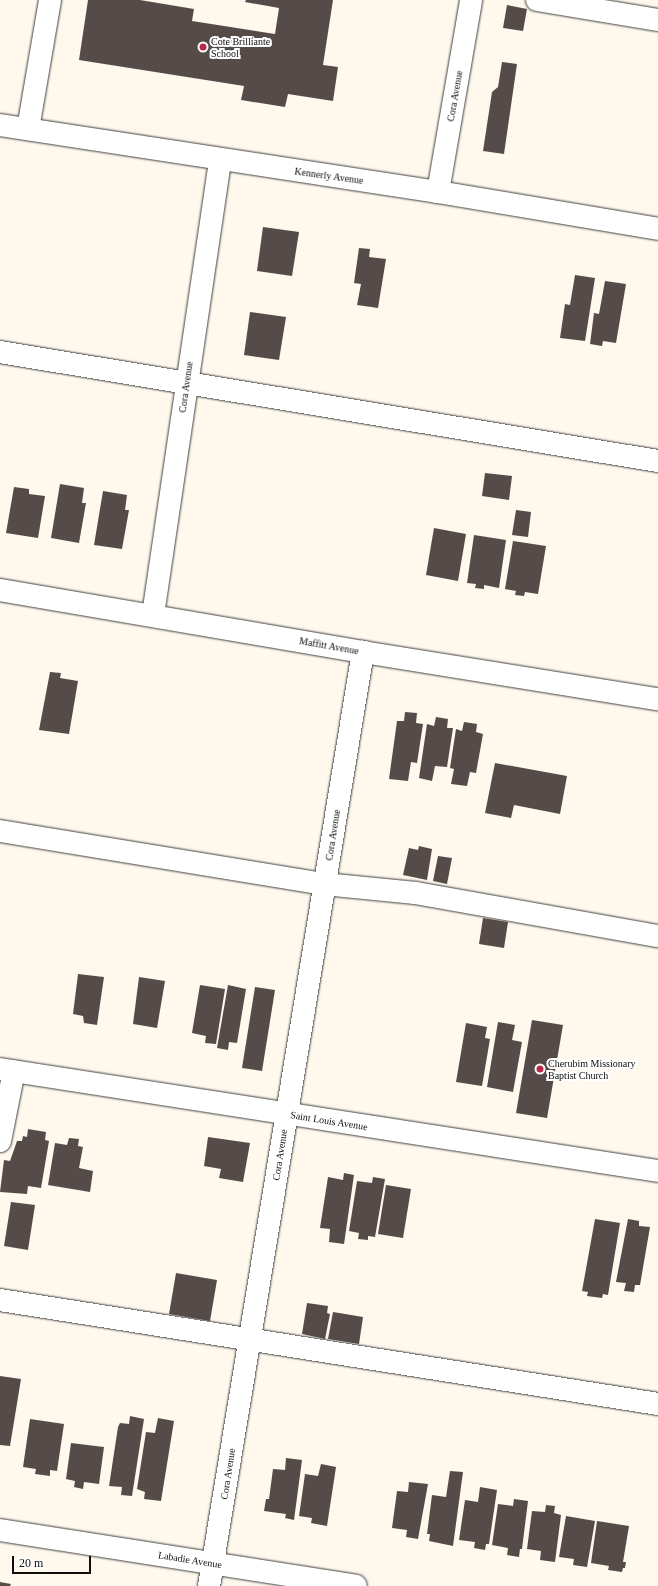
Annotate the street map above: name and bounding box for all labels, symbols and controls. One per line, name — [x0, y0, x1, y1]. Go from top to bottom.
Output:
place label: Cote Brilliante School — [211, 35, 270, 58]
marker: Cote Brilliante School — [198, 42, 208, 52]
street label: Cora Avenue — [445, 69, 465, 123]
street label: Kennerly Avenue — [293, 165, 365, 187]
street label: Cora Avenue — [176, 360, 196, 414]
street label: Maffitt Avenue — [298, 635, 360, 657]
street label: Cora Avenue — [323, 808, 343, 862]
place label: Cherubim Missionary Baptist Church — [548, 1057, 635, 1080]
marker: Cherubim Missionary Baptist Church — [535, 1064, 545, 1074]
street label: Saint Louis Avenue — [289, 1109, 369, 1133]
street label: Cora Avenue — [270, 1128, 290, 1182]
street label: Cora Avenue — [218, 1447, 238, 1501]
scale bar — [14, 1548, 93, 1574]
street label: Labadie Avenue — [157, 1549, 223, 1571]
text: 20 m — [19, 1556, 43, 1570]

